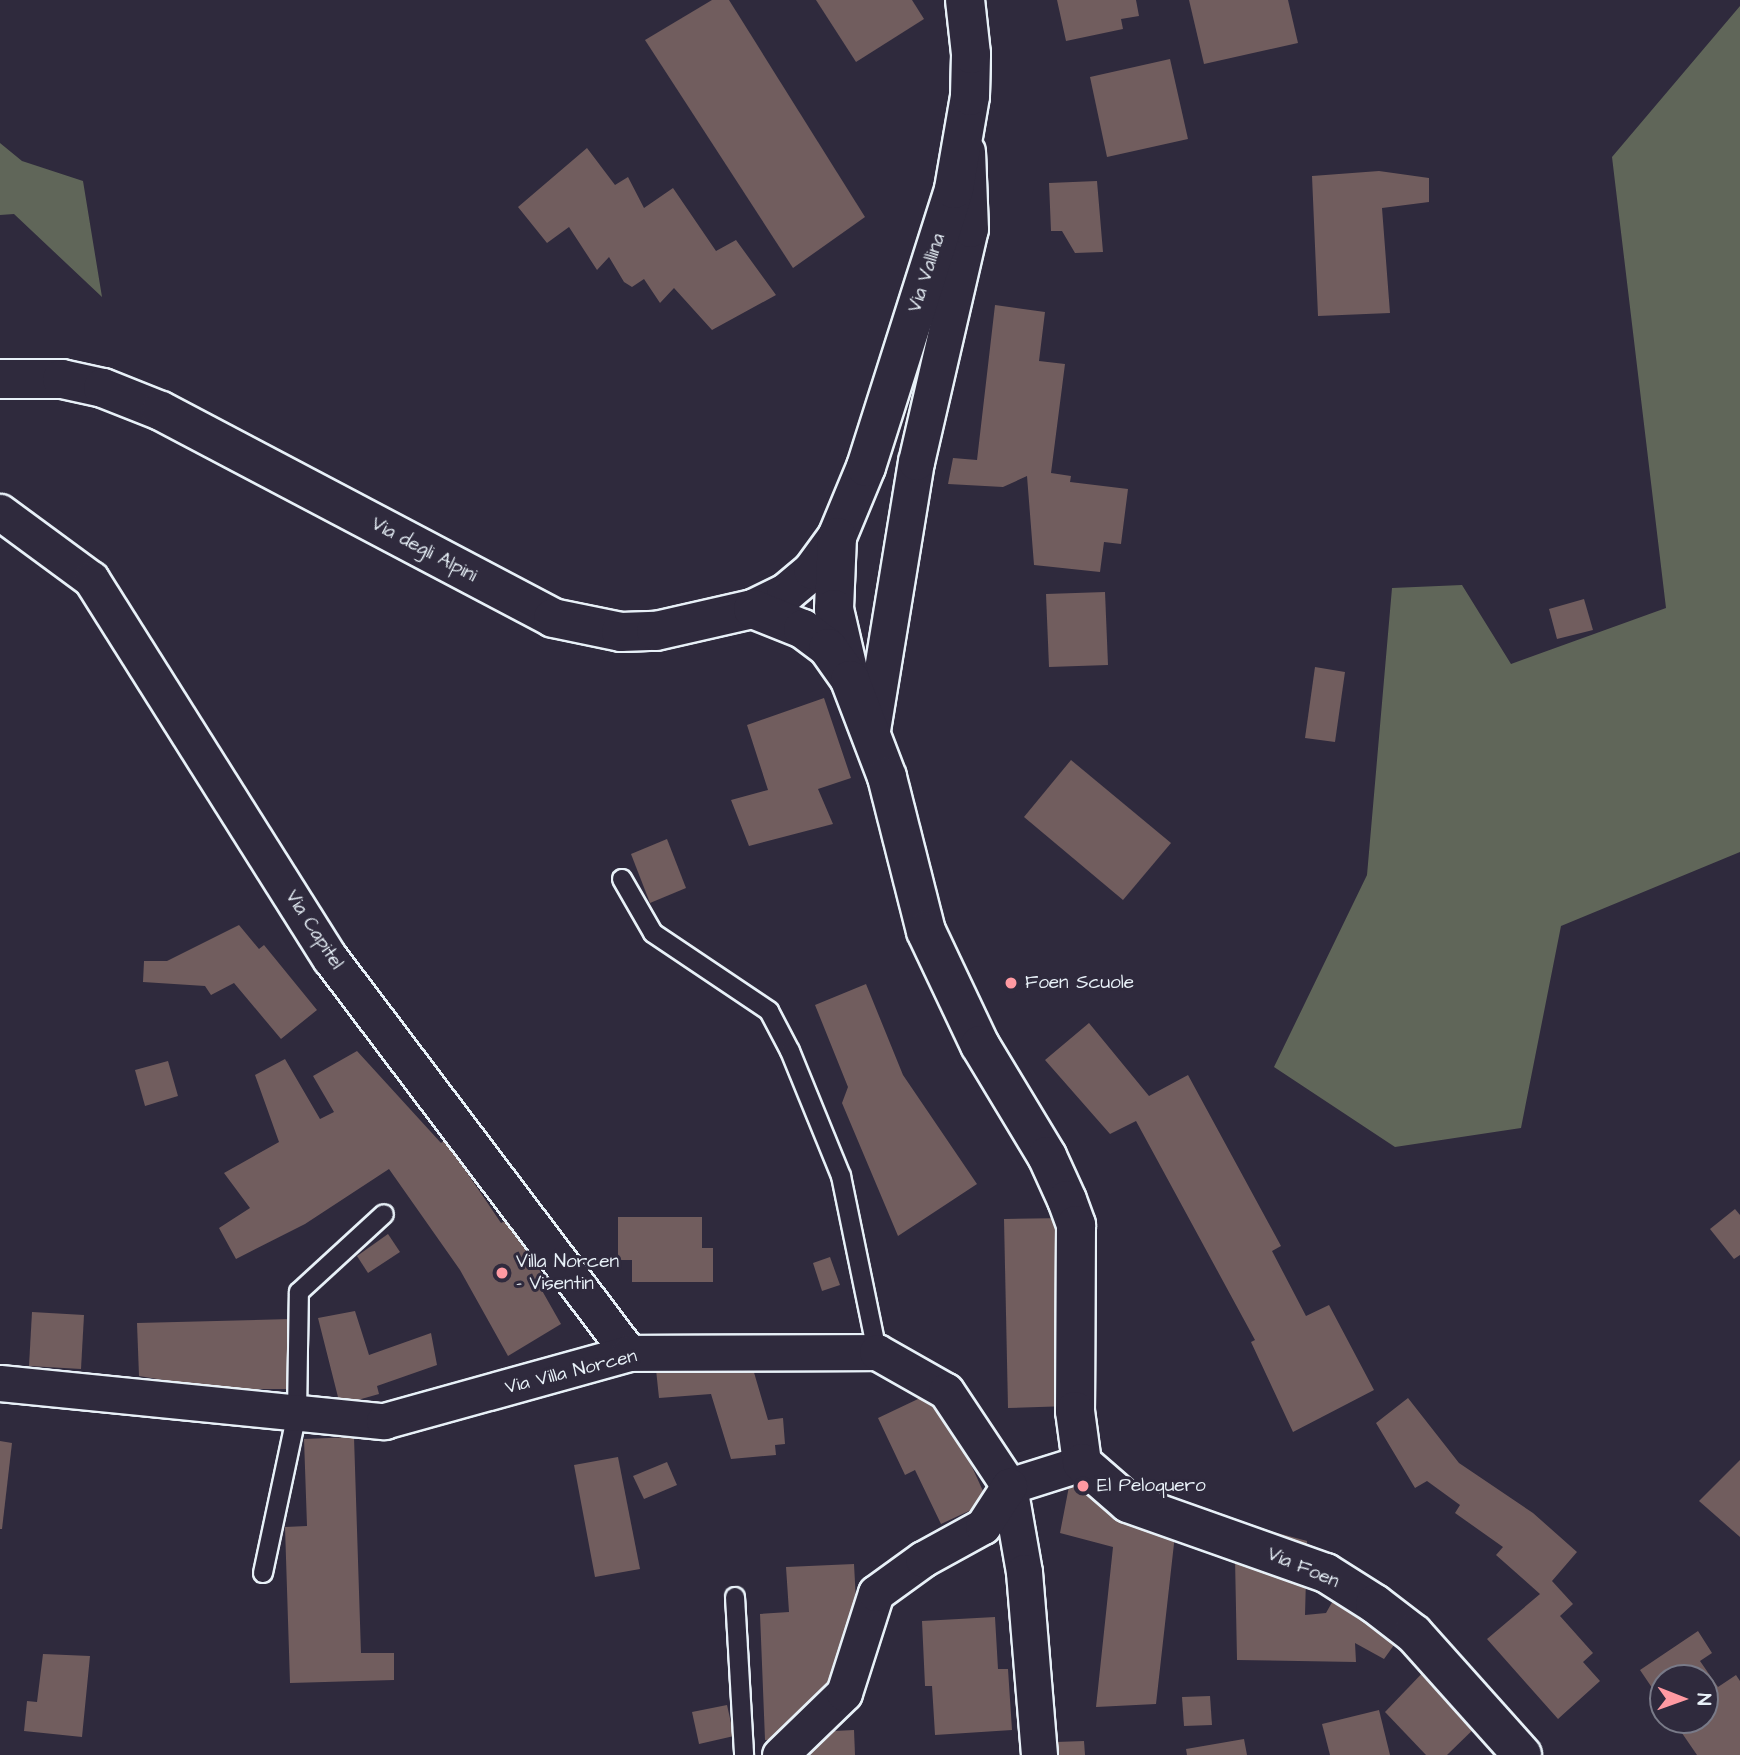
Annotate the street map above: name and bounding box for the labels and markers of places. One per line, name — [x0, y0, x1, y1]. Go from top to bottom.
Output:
place label: Foen Scuole — [1025, 972, 1134, 994]
marker: Foen Scuole — [1003, 975, 1019, 991]
place label: Villa Norcen - Visentin — [516, 1251, 619, 1295]
marker: Villa Norcen - Visentin — [494, 1265, 510, 1281]
place label: El Peloquero — [1097, 1475, 1206, 1497]
marker: El Peloquero — [1075, 1478, 1091, 1494]

